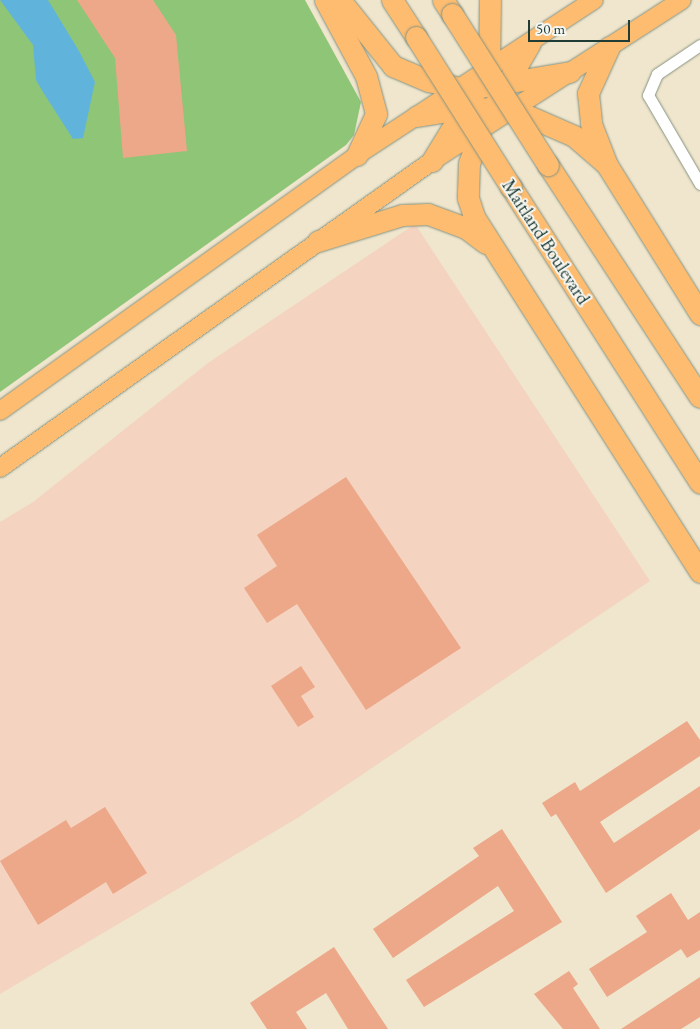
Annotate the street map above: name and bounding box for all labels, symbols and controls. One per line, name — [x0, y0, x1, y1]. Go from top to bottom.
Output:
scale bar — [530, 10, 632, 42]
text: 50 m — [536, 19, 565, 38]
street label: Maitland Boulevard — [497, 175, 595, 309]

